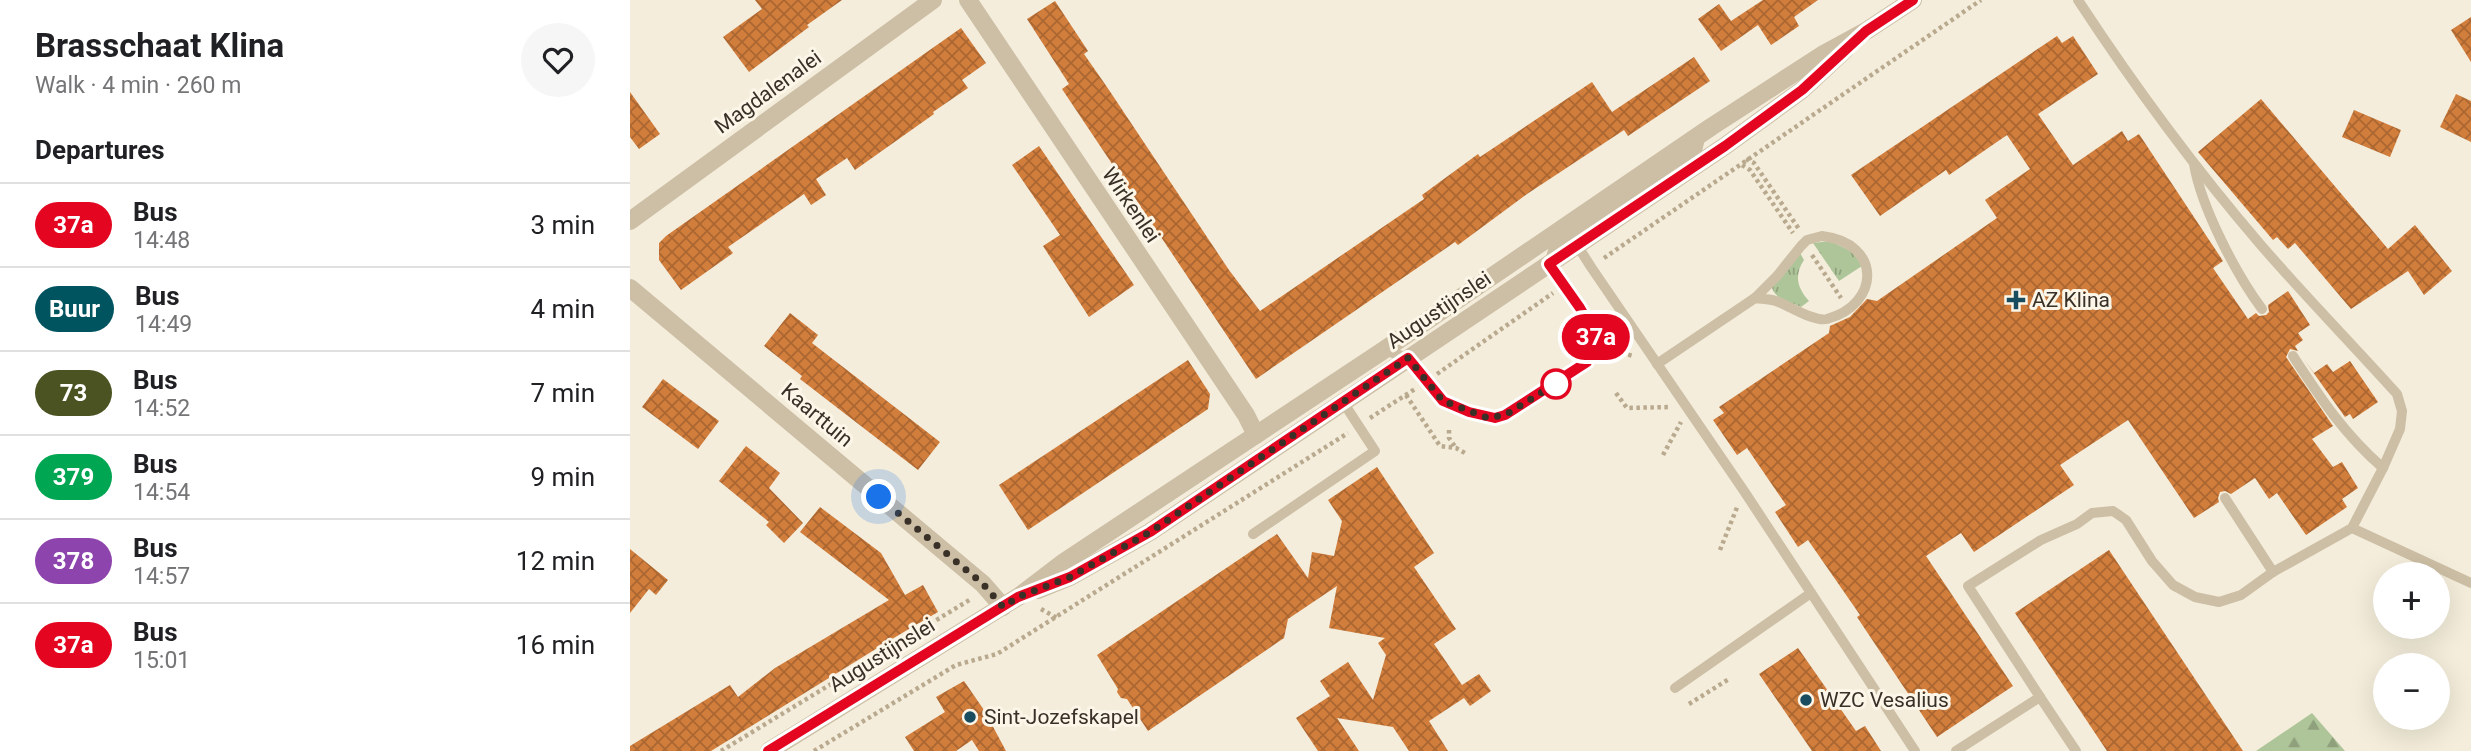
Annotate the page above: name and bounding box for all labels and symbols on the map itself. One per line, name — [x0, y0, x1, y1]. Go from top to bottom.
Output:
street label: Magdalenalei — [710, 45, 826, 139]
street label: Wirkenlei — [1097, 163, 1165, 247]
street label: Augustijnslei — [1382, 266, 1496, 354]
place label: AZ Klina — [2032, 288, 2110, 312]
marker: AZ Klina — [2006, 290, 2026, 310]
line badge: 37a — [1556, 314, 1636, 360]
unlabelled marker — [1541, 369, 1571, 399]
street label: Kaarttuin — [776, 378, 858, 452]
your location — [861, 479, 896, 514]
street label: Augustijnslei — [825, 613, 939, 697]
place label: WZC Vesalius — [1820, 688, 1949, 712]
marker: WZC Vesalius — [1798, 692, 1814, 708]
place label: Sint-Jozefskapel — [984, 705, 1139, 729]
marker: Sint-Jozefskapel — [962, 709, 978, 725]

